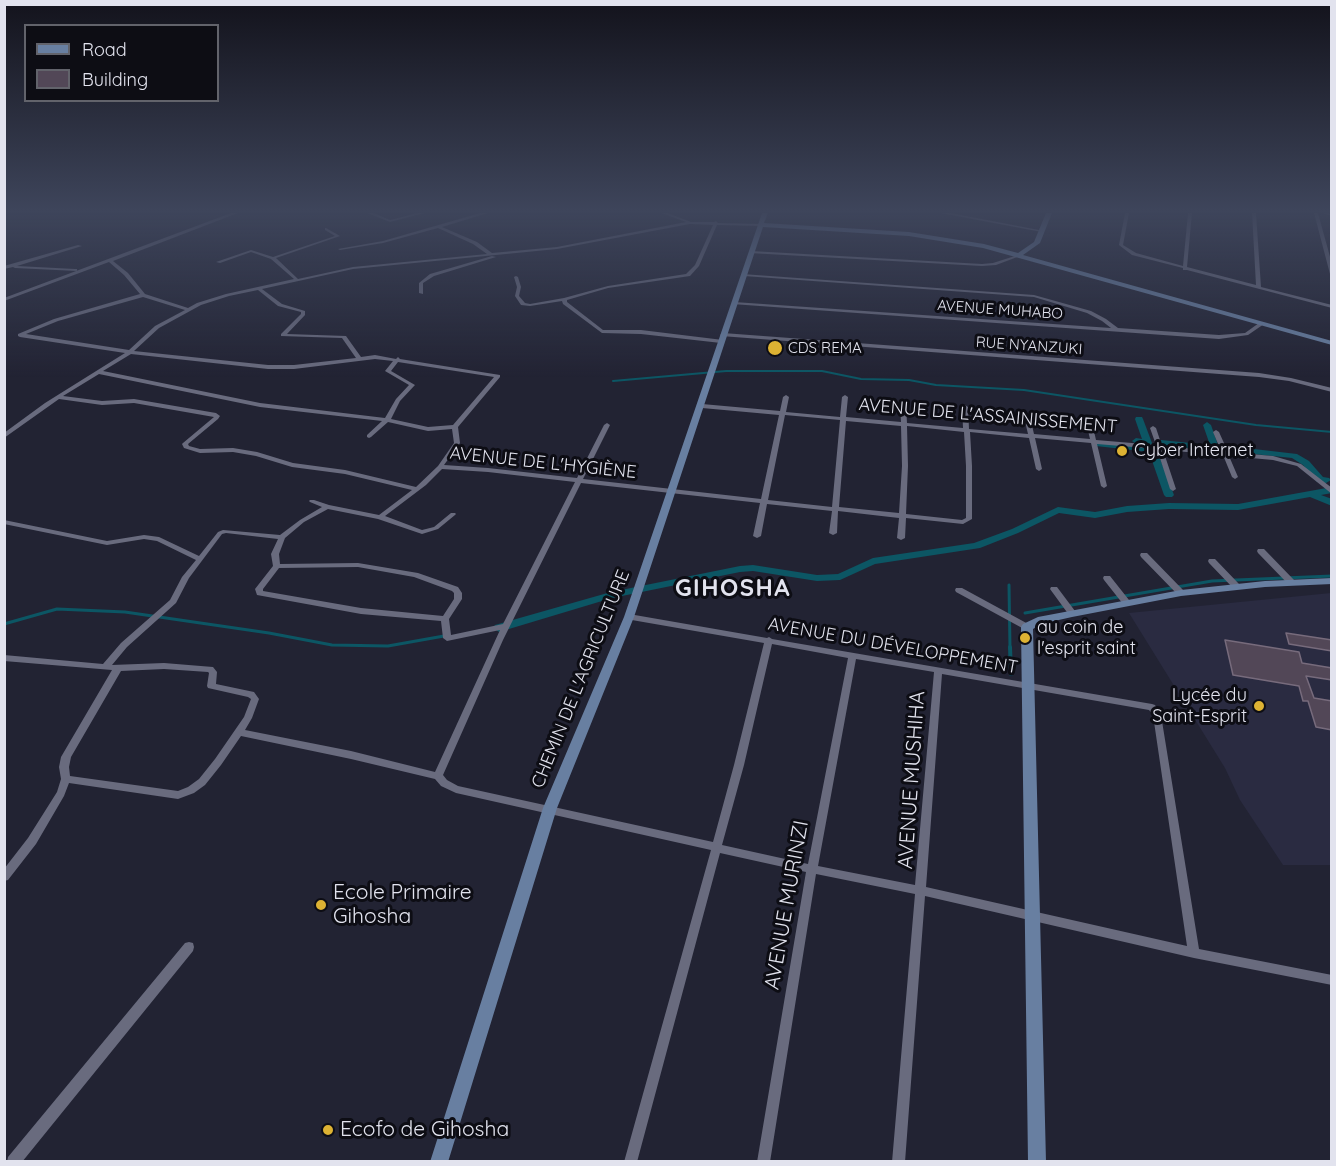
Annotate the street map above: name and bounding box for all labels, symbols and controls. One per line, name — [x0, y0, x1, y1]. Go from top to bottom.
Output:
legend — [24, 24, 219, 102]
text: Road — [82, 38, 127, 61]
text: Building — [82, 68, 148, 91]
street label: AVENUE MUHABO — [937, 297, 1063, 323]
street label: RUE NYANZUKI — [975, 333, 1083, 359]
marker: CDS REMA — [766, 339, 784, 357]
place label: CDS REMA — [788, 339, 862, 357]
street label: AVENUE DE L'ASSAINISSEMENT — [858, 394, 1118, 438]
place label: Cyber Internet — [1134, 440, 1254, 462]
street label: AVENUE DE L'HYGIÈNE — [449, 442, 637, 484]
marker: Cyber Internet — [1115, 444, 1129, 458]
street label: CHEMIN DE L'AGRICULTURE — [527, 567, 635, 791]
district label: GIHOSHA — [675, 575, 791, 603]
street label: AVENUE DU DÉVELOPPEMENT — [766, 613, 1020, 679]
place label: au coin de l'esprit saint — [1037, 617, 1136, 660]
marker: au coin de l'esprit saint — [1018, 631, 1032, 645]
place label: Lycée du Saint-Esprit — [1152, 685, 1247, 728]
street label: AVENUE MUSHIHA — [893, 690, 931, 870]
marker: Lycée du Saint-Esprit — [1252, 699, 1266, 713]
street label: AVENUE MURINZI — [760, 819, 814, 991]
place label: Ecole Primaire Gihosha — [333, 880, 472, 930]
marker: Ecole Primaire Gihosha — [314, 898, 328, 912]
place label: Ecofo de Gihosha — [340, 1117, 509, 1143]
marker: Ecofo de Gihosha — [321, 1123, 335, 1137]

